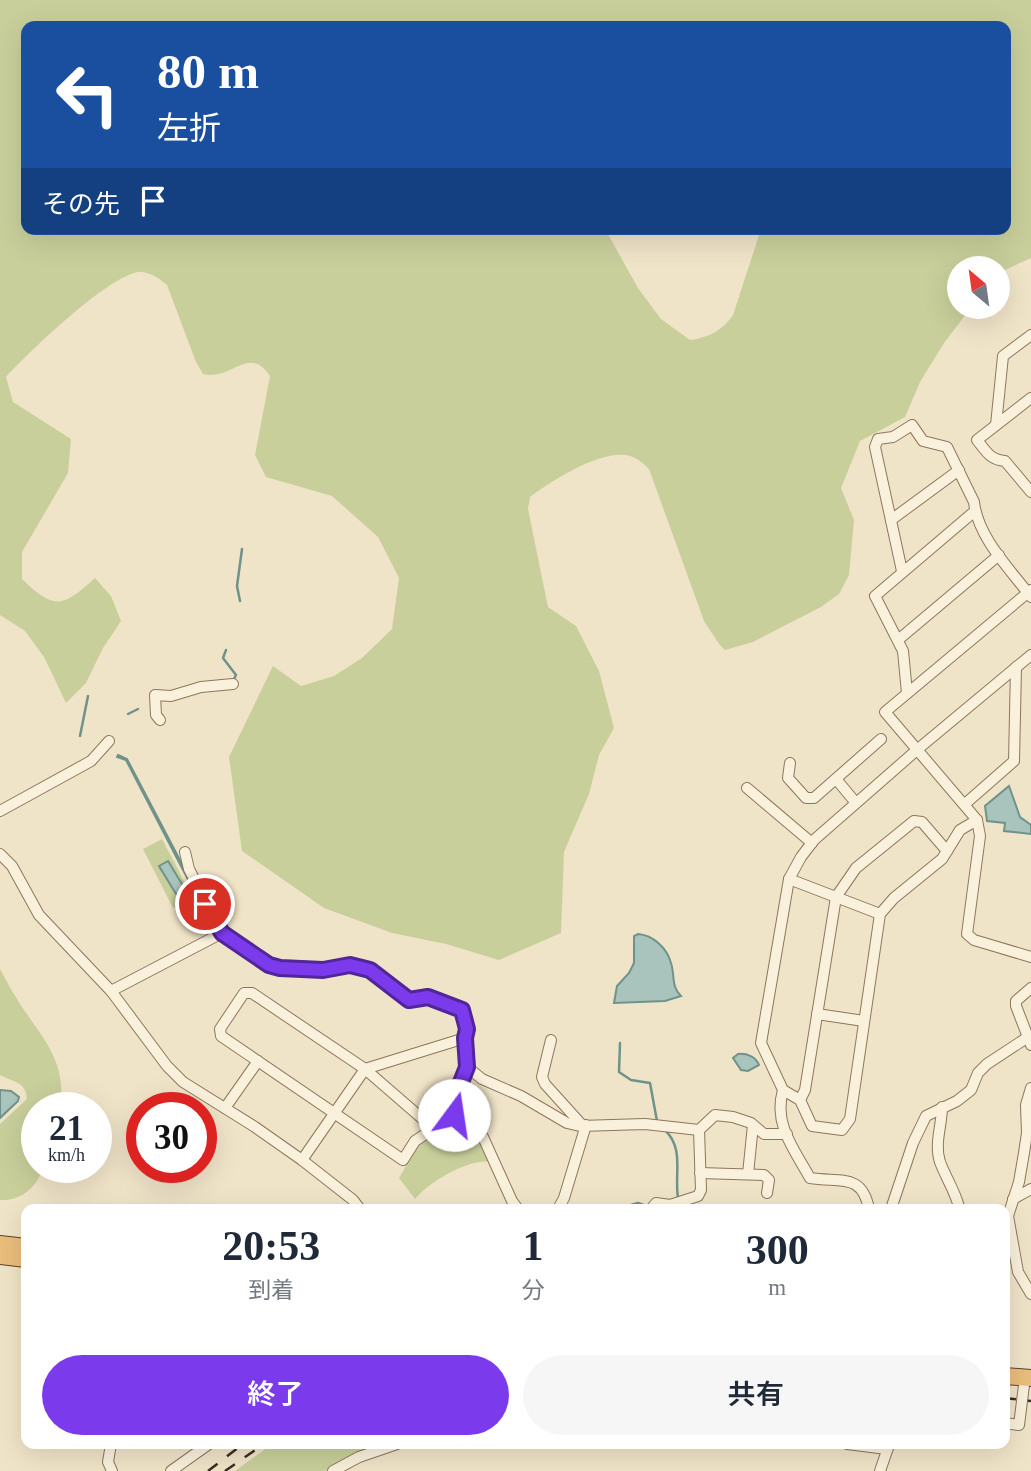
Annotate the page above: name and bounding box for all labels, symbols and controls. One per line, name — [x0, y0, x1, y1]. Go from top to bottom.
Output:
text: 80 m — [157, 44, 259, 99]
icon: left — [42, 49, 133, 140]
text: 左折 — [157, 110, 221, 146]
icon: arrive — [134, 182, 172, 220]
text: その先 — [42, 190, 120, 219]
north arrow — [947, 256, 1010, 318]
map controls — [947, 256, 1010, 319]
pin — [175, 874, 235, 934]
icon: arrive — [186, 885, 224, 923]
position arrow — [417, 1078, 491, 1152]
speed limit sign: 30 — [126, 1092, 217, 1183]
text: 21 — [49, 1109, 84, 1148]
text: km/h — [48, 1145, 85, 1165]
text: 20:53 — [222, 1223, 320, 1269]
text: 1 — [523, 1223, 544, 1269]
text: 300 — [746, 1227, 809, 1273]
text: m — [768, 1275, 786, 1300]
text: 到着 — [248, 1278, 294, 1303]
text: 分 — [522, 1278, 545, 1303]
button: 終了 — [42, 1355, 509, 1435]
button: 共有 — [523, 1355, 989, 1435]

